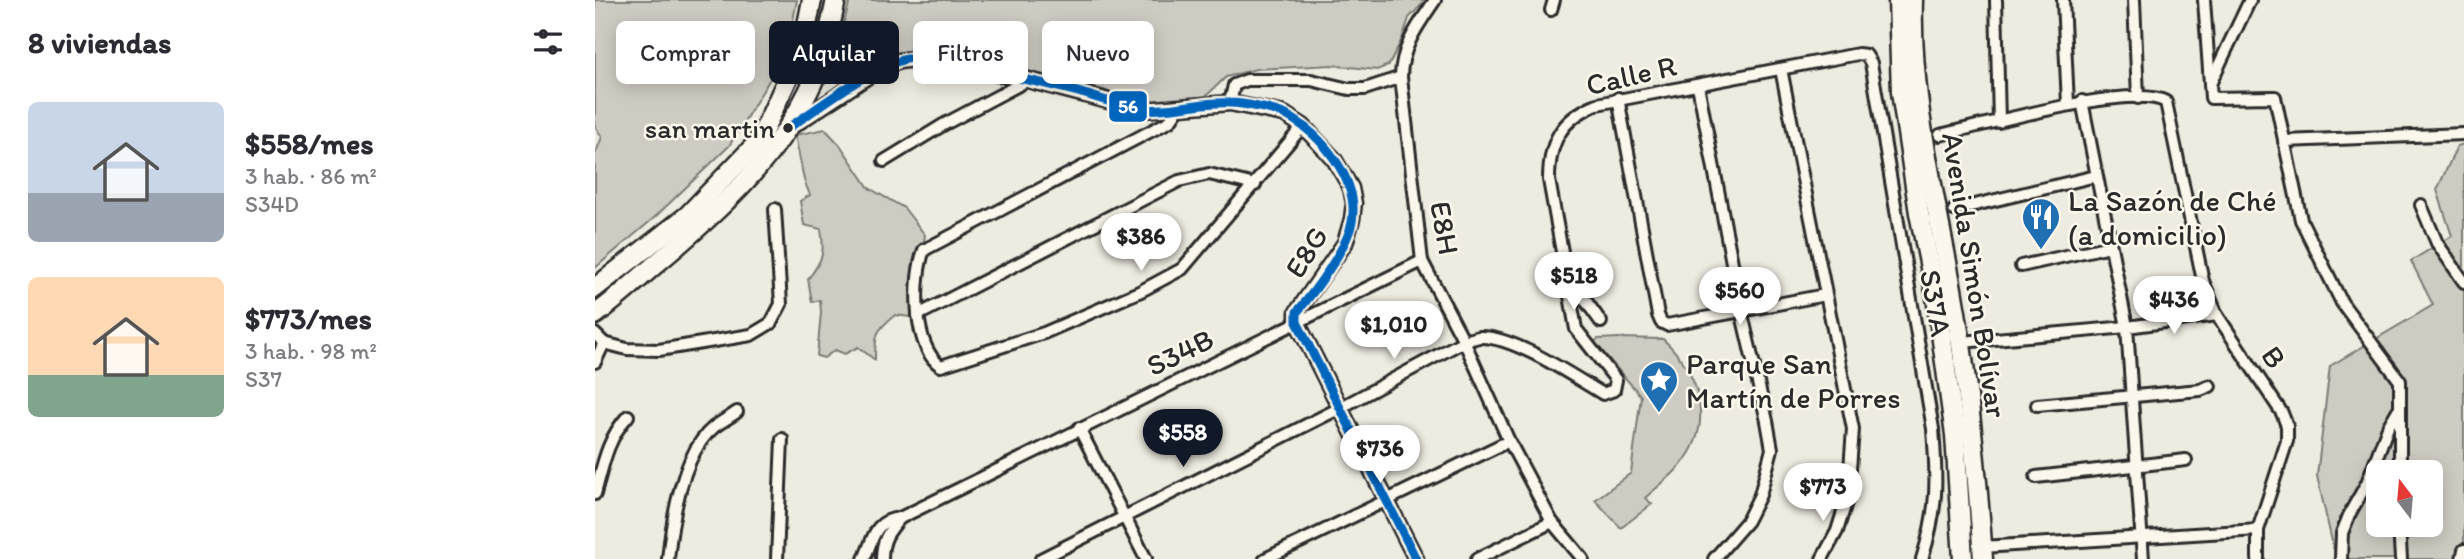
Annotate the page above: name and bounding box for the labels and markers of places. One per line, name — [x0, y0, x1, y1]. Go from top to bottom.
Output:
place label: san martin — [645, 111, 775, 145]
marker: san martin — [781, 121, 795, 135]
place label: La Sazón de Ché (a domicilio) — [2068, 182, 2276, 253]
restaurant icon: La Sazón de Ché (a domicilio) — [2020, 196, 2062, 251]
pin: $386 — [1100, 214, 1182, 273]
pin: $518 — [1533, 252, 1615, 312]
pin: $560 — [1699, 268, 1781, 327]
pin: $436 — [2133, 276, 2215, 336]
pin: $1,010 — [1337, 302, 1451, 361]
place label: Parque San Martín de Porres — [1686, 345, 1901, 416]
place icon: Parque San Martín de Porres — [1638, 359, 1680, 414]
pin: $558 — [1142, 410, 1224, 469]
pin: $736 — [1339, 426, 1421, 485]
pin: $773 — [1782, 463, 1864, 523]

